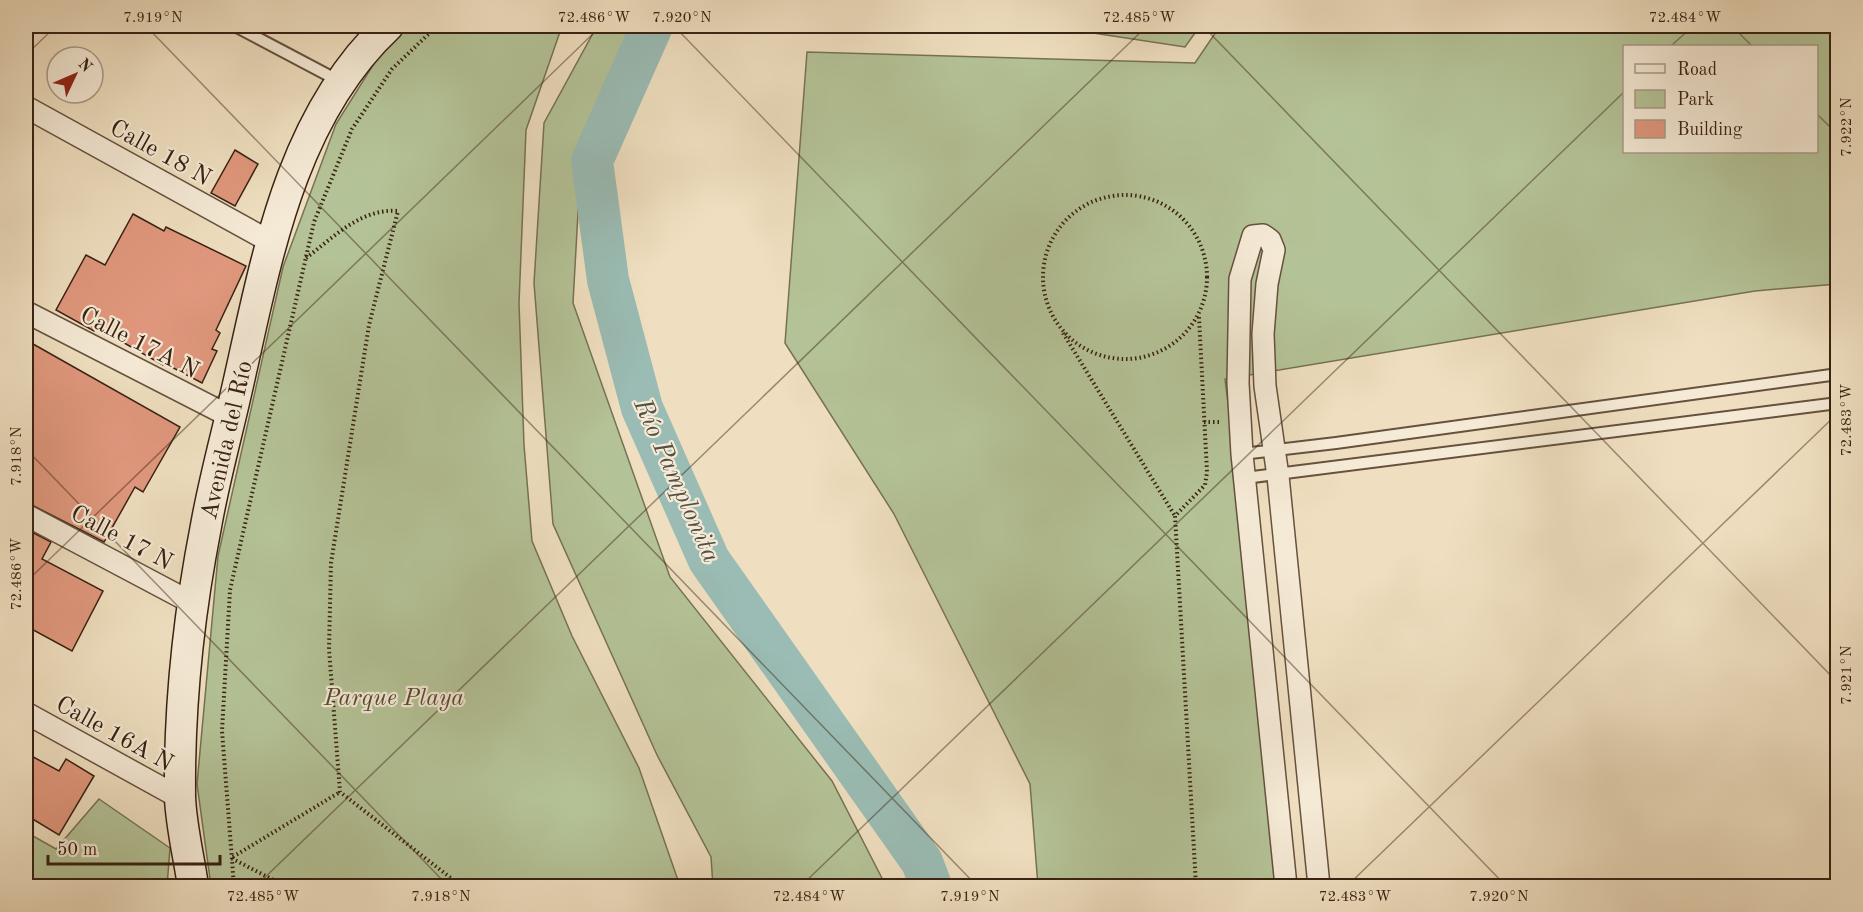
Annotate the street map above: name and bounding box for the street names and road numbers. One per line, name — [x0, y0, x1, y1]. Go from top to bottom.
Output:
street label: Calle 18 N — [105, 116, 215, 191]
street label: Calle 17A N — [76, 304, 202, 384]
street label: Avenida del Río — [198, 359, 258, 522]
street label: Calle 17 N — [66, 502, 176, 576]
street label: Calle 16A N — [51, 693, 177, 777]

